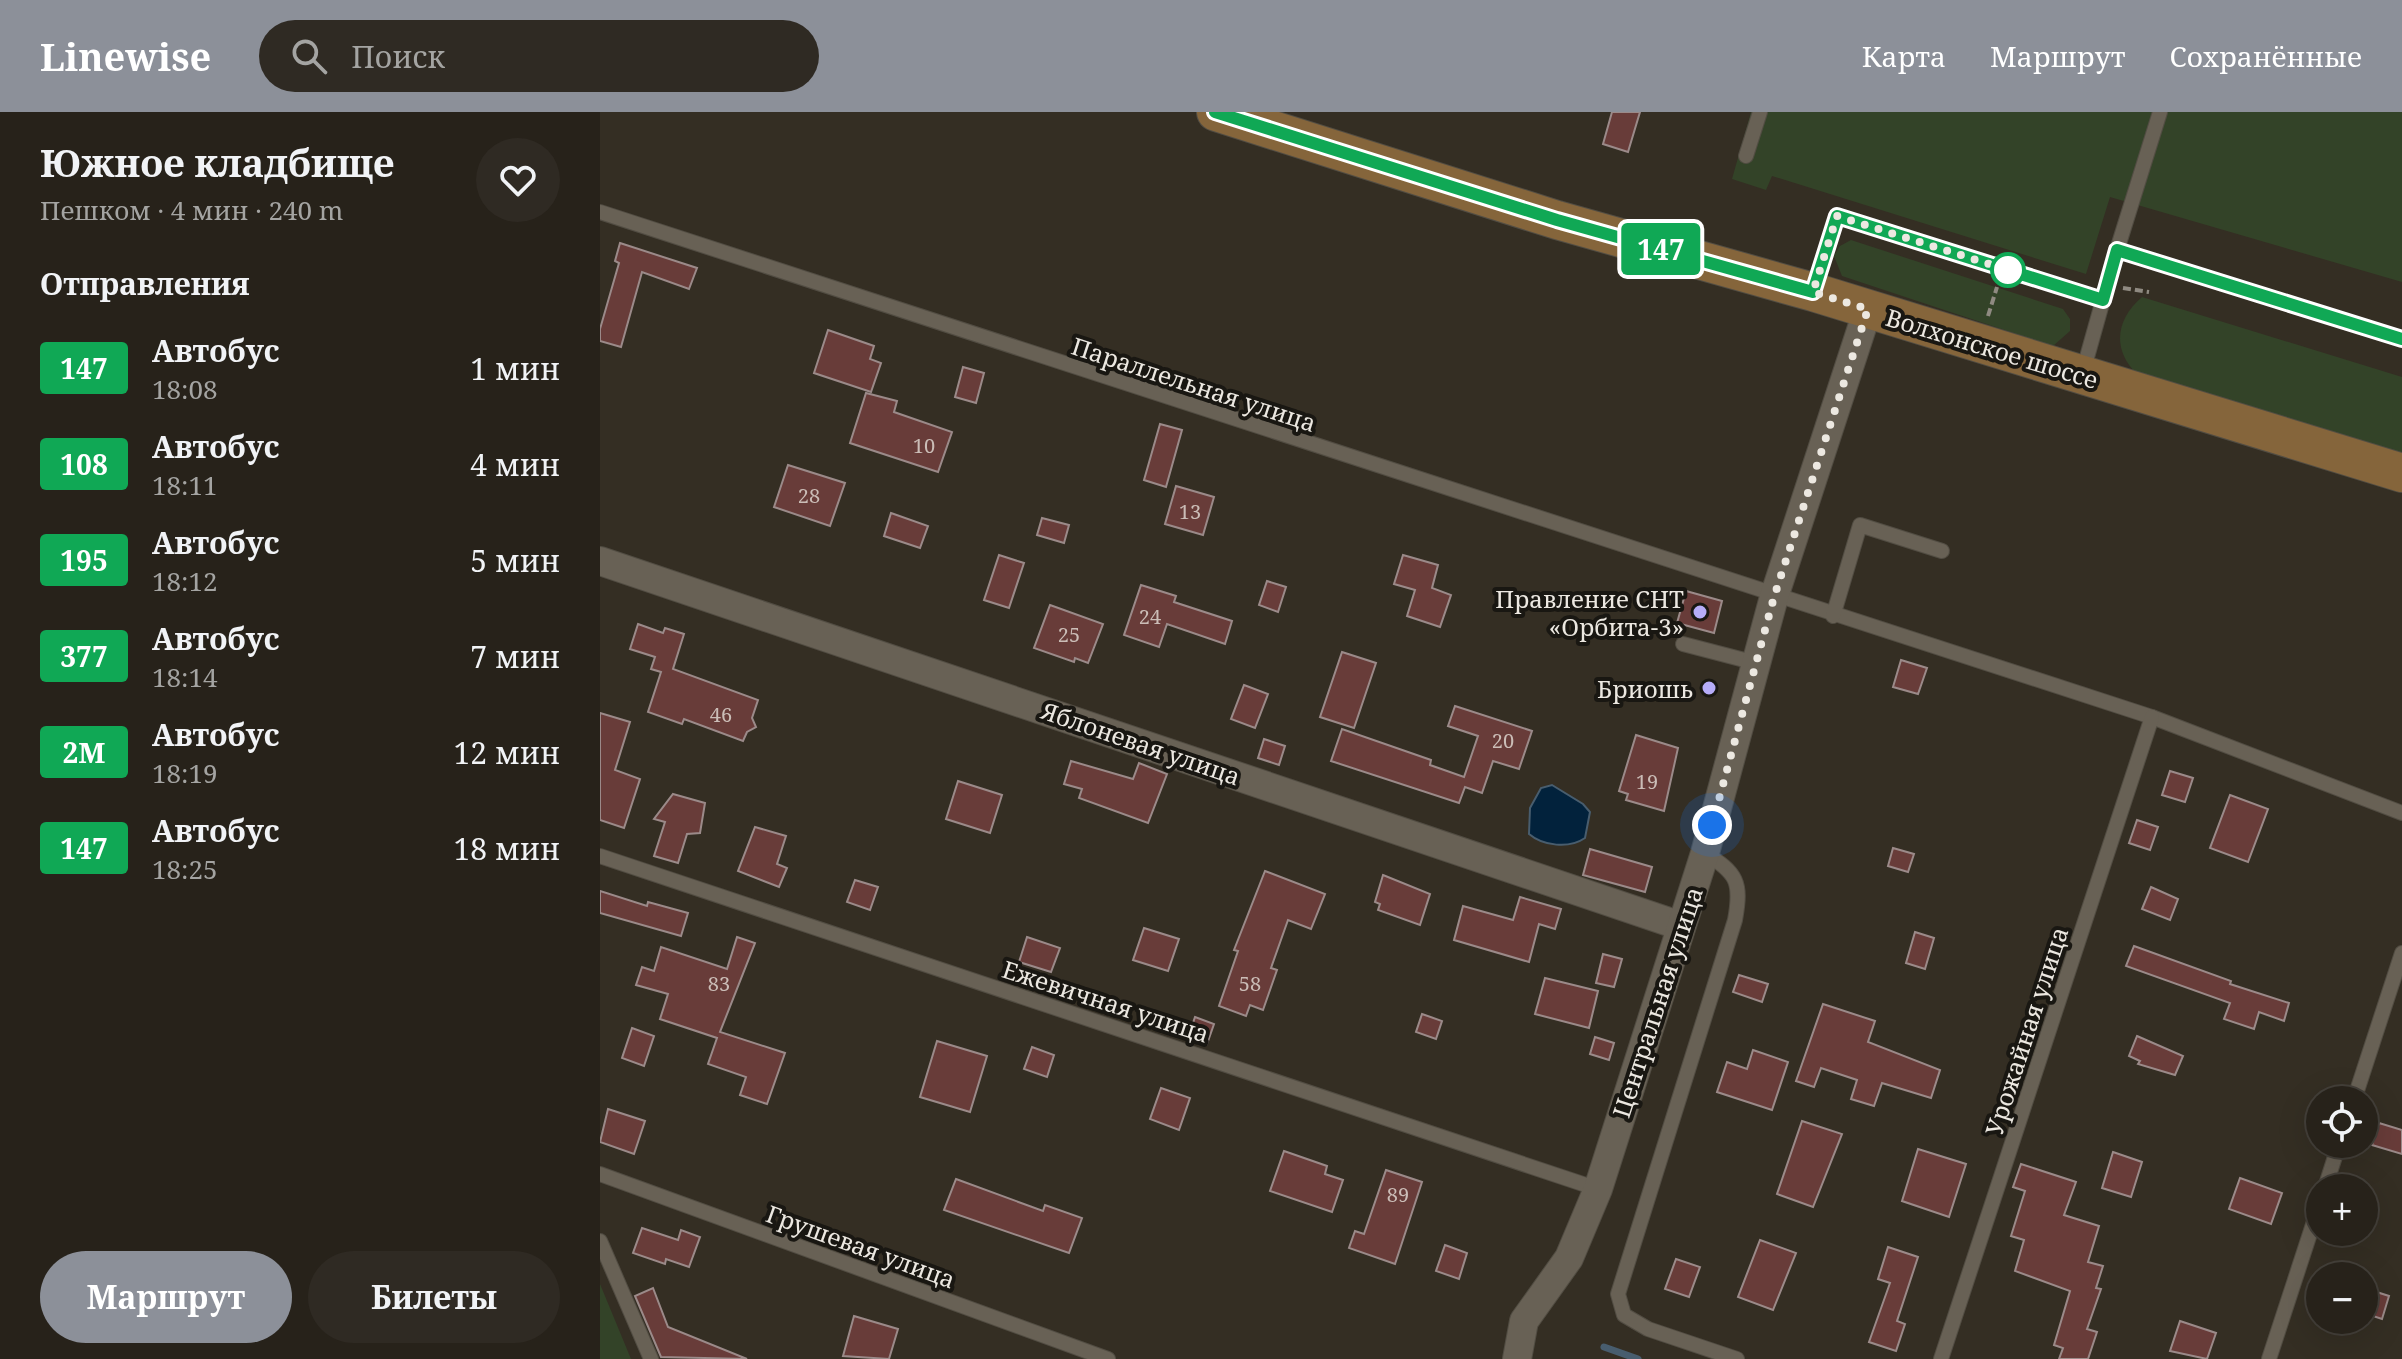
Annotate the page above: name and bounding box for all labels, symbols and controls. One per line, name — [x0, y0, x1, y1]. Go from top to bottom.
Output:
search box — [259, 20, 819, 92]
text: Linewise — [40, 30, 211, 82]
icon: search — [287, 34, 331, 78]
text: Поиск — [351, 36, 445, 77]
text: Карта — [1862, 37, 1946, 75]
text: Маршрут — [1990, 37, 2125, 75]
text: Сохранённые — [2169, 37, 2362, 75]
text: Южное кладбище — [40, 136, 395, 188]
button: heart — [476, 138, 560, 222]
text: Пешком · 4 мин · 240 m — [40, 192, 343, 228]
line badge: 147 — [1615, 223, 1707, 275]
text: 147 — [1637, 230, 1685, 268]
unlabelled marker — [1991, 253, 2025, 287]
text: Отправления — [40, 263, 250, 304]
street label: Волхонское шоссе — [1882, 300, 2102, 396]
street label: Параллельная улица — [1068, 329, 1320, 439]
text: Автобус — [152, 330, 279, 371]
text: 1 мин — [470, 348, 560, 389]
text: 147 — [60, 349, 108, 387]
text: 18:08 — [152, 371, 218, 407]
text: Автобус — [152, 426, 279, 467]
house number: 10 — [913, 432, 935, 459]
text: 4 мин — [470, 444, 560, 485]
text: 108 — [60, 445, 108, 483]
text: 18:11 — [152, 467, 218, 503]
house number: 28 — [798, 482, 820, 509]
house number: 13 — [1179, 498, 1201, 525]
text: Автобус — [152, 522, 279, 563]
text: 5 мин — [470, 540, 560, 581]
text: 195 — [60, 541, 108, 579]
text: 18:12 — [152, 563, 218, 599]
place label: Правление СНТ «Орбита-3» — [1495, 582, 1684, 643]
house number: 24 — [1139, 603, 1161, 630]
marker: Правление СНТ «Орбита-3» — [1691, 603, 1709, 621]
text: Автобус — [152, 618, 279, 659]
house number: 25 — [1058, 621, 1080, 648]
text: 7 мин — [470, 636, 560, 677]
text: 377 — [60, 637, 108, 675]
text: 18:14 — [152, 659, 218, 695]
place label: Бриошь — [1597, 672, 1693, 705]
marker: Бриошь — [1700, 679, 1718, 697]
street label: Яблоневая улица — [1036, 693, 1245, 793]
house number: 46 — [710, 701, 732, 728]
text: Автобус — [152, 714, 279, 755]
house number: 20 — [1492, 727, 1514, 754]
text: 12 мин — [454, 732, 560, 773]
text: 2М — [63, 733, 105, 771]
text: 18:19 — [152, 755, 218, 791]
house number: 19 — [1636, 768, 1658, 795]
your location — [1692, 805, 1732, 845]
text: Автобус — [152, 810, 279, 851]
text: 18 мин — [454, 828, 560, 869]
text: 147 — [60, 829, 108, 867]
text: 18:25 — [152, 851, 218, 887]
street label: Центральная улица — [1604, 882, 1710, 1122]
street label: Урожайная улица — [1977, 922, 2075, 1140]
street label: Ежевичная улица — [998, 952, 1214, 1050]
house number: 83 — [708, 970, 730, 997]
house number: 58 — [1239, 970, 1261, 997]
map controls — [2306, 1086, 2378, 1334]
button: locate — [2306, 1086, 2378, 1158]
button: + — [2306, 1174, 2378, 1246]
house number: 89 — [1387, 1181, 1409, 1208]
street label: Грушевая улица — [762, 1196, 960, 1296]
button: Маршрут — [40, 1251, 292, 1343]
button: Билеты — [308, 1251, 560, 1343]
button: − — [2306, 1262, 2378, 1334]

